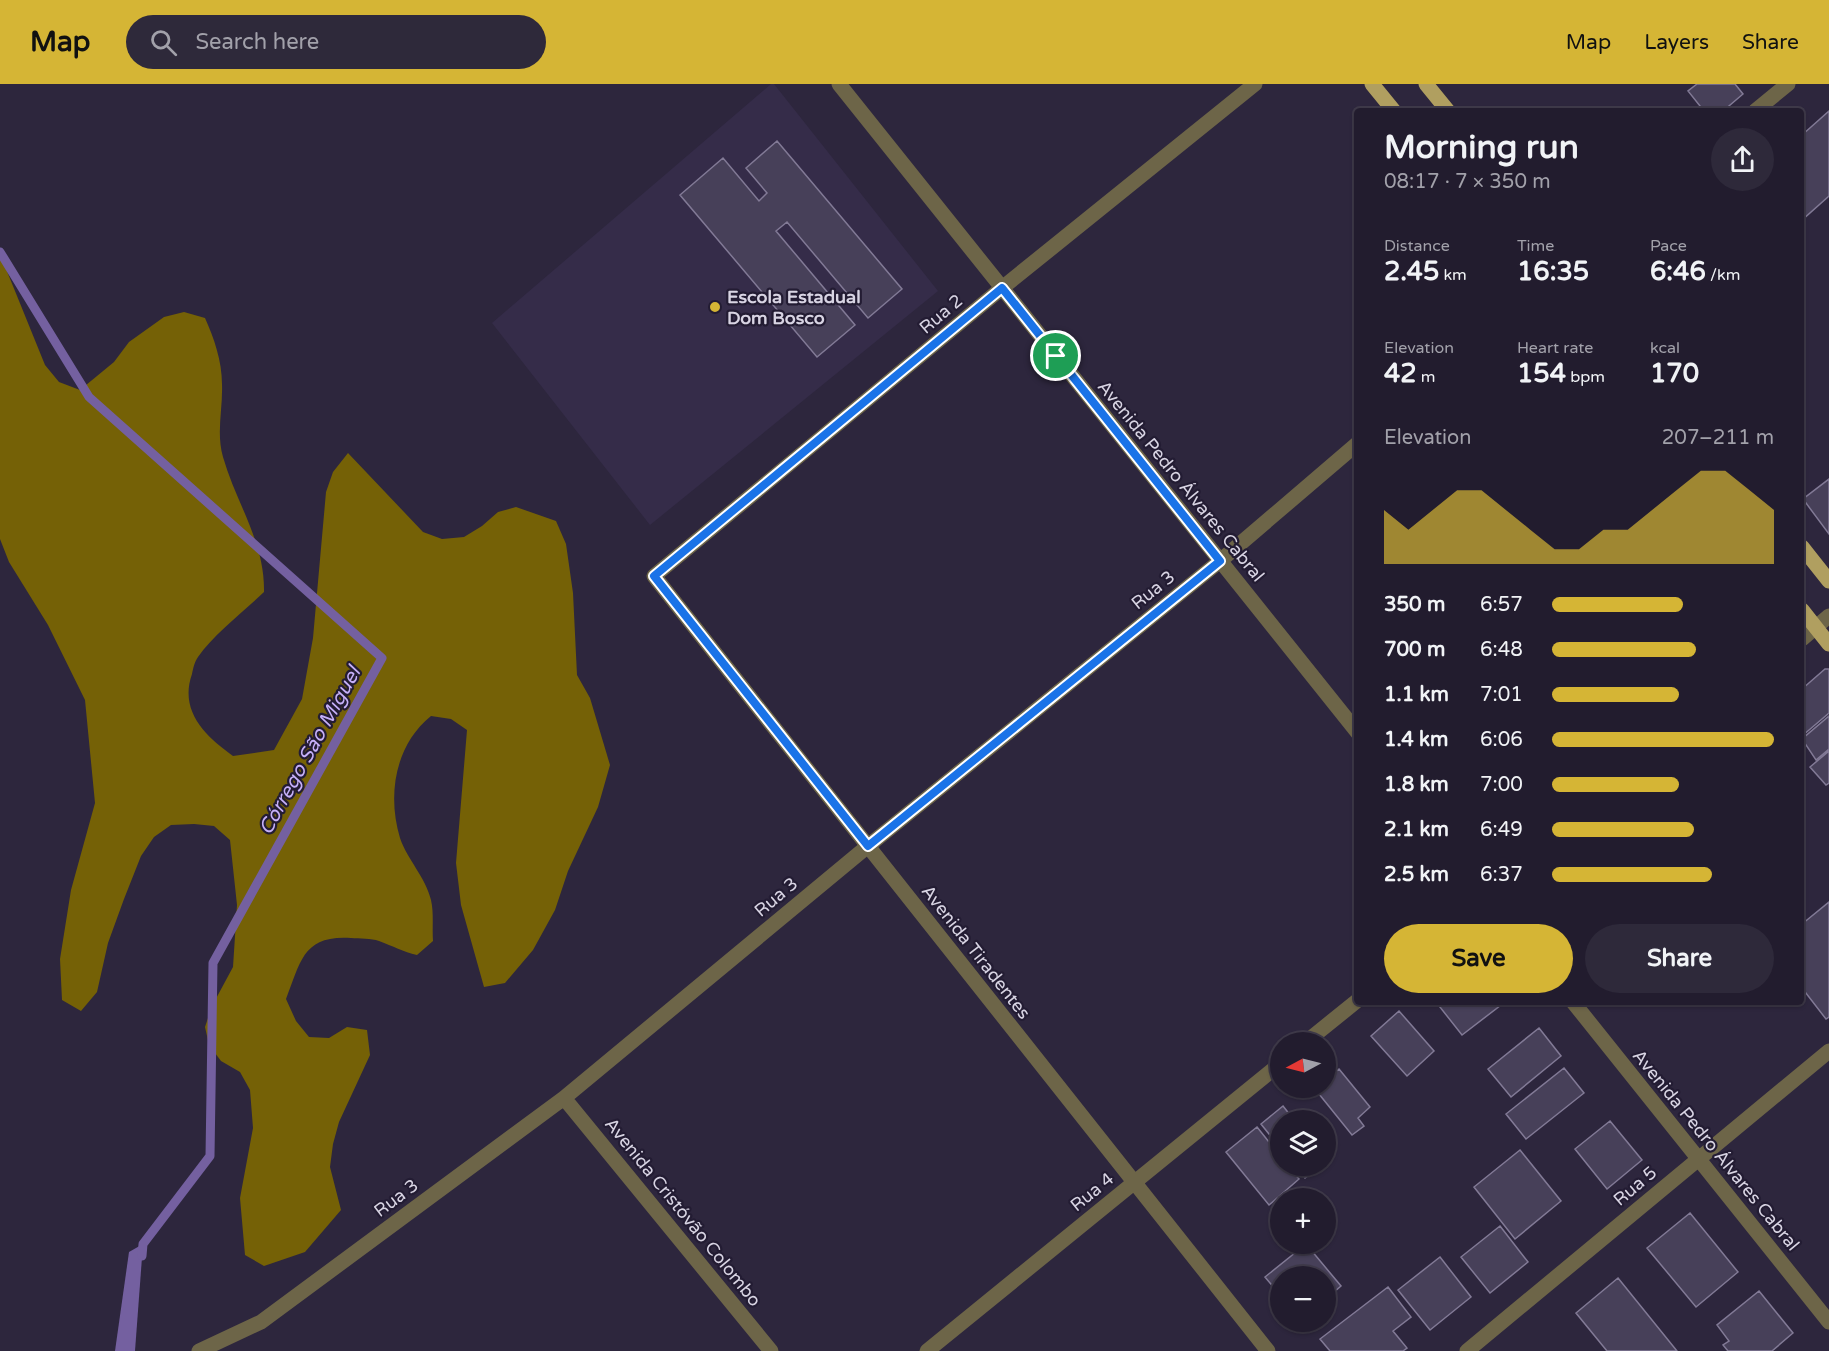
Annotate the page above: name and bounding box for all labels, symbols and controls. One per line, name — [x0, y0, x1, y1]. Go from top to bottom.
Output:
search box — [126, 15, 546, 69]
text: Map — [30, 25, 90, 59]
icon: search — [147, 26, 180, 59]
text: Search here — [195, 29, 319, 55]
text: Map — [1566, 30, 1611, 55]
text: Layers — [1644, 30, 1709, 55]
text: Share — [1742, 30, 1799, 55]
text: Morning run — [1384, 128, 1579, 167]
button: share — [1711, 128, 1774, 191]
text: 08:17 · 7 × 350 m — [1384, 170, 1551, 194]
text: Distance — [1384, 236, 1450, 256]
text: Time — [1517, 236, 1554, 256]
text: Pace — [1650, 236, 1687, 256]
text: 2.45 — [1384, 256, 1439, 287]
text: 16:35 — [1517, 256, 1589, 287]
text: 6:46 — [1650, 256, 1706, 287]
text: km — [1439, 265, 1467, 285]
text: /km — [1706, 265, 1740, 285]
place label: Escola Estadual Dom Bosco — [727, 286, 861, 329]
street label: Rua 2 — [915, 290, 967, 338]
marker: Escola Estadual Dom Bosco — [708, 300, 722, 314]
pin — [1030, 330, 1081, 381]
text: Elevation — [1384, 338, 1454, 358]
text: Heart rate — [1517, 338, 1593, 358]
text: kcal — [1650, 338, 1680, 358]
icon: arrive — [1039, 339, 1072, 372]
text: 42 — [1384, 358, 1417, 389]
text: 154 — [1517, 358, 1566, 389]
text: 170 — [1650, 358, 1699, 389]
text: m — [1417, 367, 1436, 387]
text: bpm — [1566, 367, 1605, 387]
street label: Avenida Pedro Álvares Cabral — [1093, 376, 1269, 586]
text: Elevation — [1384, 426, 1471, 450]
text: 207–211 m — [1662, 426, 1774, 450]
street label: Rua 3 — [1127, 566, 1179, 614]
text: 350 m — [1384, 593, 1445, 617]
text: 6:57 — [1480, 593, 1523, 617]
text: 700 m — [1384, 638, 1445, 662]
text: 6:48 — [1480, 638, 1523, 662]
water label: Córrego São Miguel — [254, 661, 367, 839]
text: 1.1 km — [1384, 683, 1449, 707]
text: 7:01 — [1480, 683, 1523, 707]
text: 1.4 km — [1384, 728, 1448, 752]
text: 6:06 — [1480, 728, 1523, 752]
text: 1.8 km — [1384, 773, 1449, 797]
text: 7:00 — [1480, 773, 1523, 797]
text: 2.1 km — [1384, 818, 1449, 842]
text: 6:49 — [1480, 818, 1523, 842]
text: 2.5 km — [1384, 863, 1449, 887]
text: 6:37 — [1480, 863, 1523, 887]
street label: Rua 3 — [750, 873, 802, 921]
street label: Avenida Tiradentes — [917, 881, 1035, 1023]
button: Save — [1384, 924, 1573, 993]
button: Share — [1585, 924, 1774, 993]
north arrow — [1270, 1032, 1336, 1098]
map controls — [1270, 1032, 1336, 1332]
street label: Avenida Pedro Álvares Cabral — [1628, 1045, 1804, 1255]
button: layers — [1270, 1110, 1336, 1176]
street label: Avenida Cristóvão Colombo — [600, 1113, 766, 1311]
street label: Rua 5 — [1609, 1162, 1661, 1210]
street label: Rua 4 — [1066, 1168, 1118, 1216]
street label: Rua 3 — [369, 1174, 423, 1222]
button: + — [1270, 1188, 1336, 1254]
button: − — [1270, 1266, 1336, 1332]

